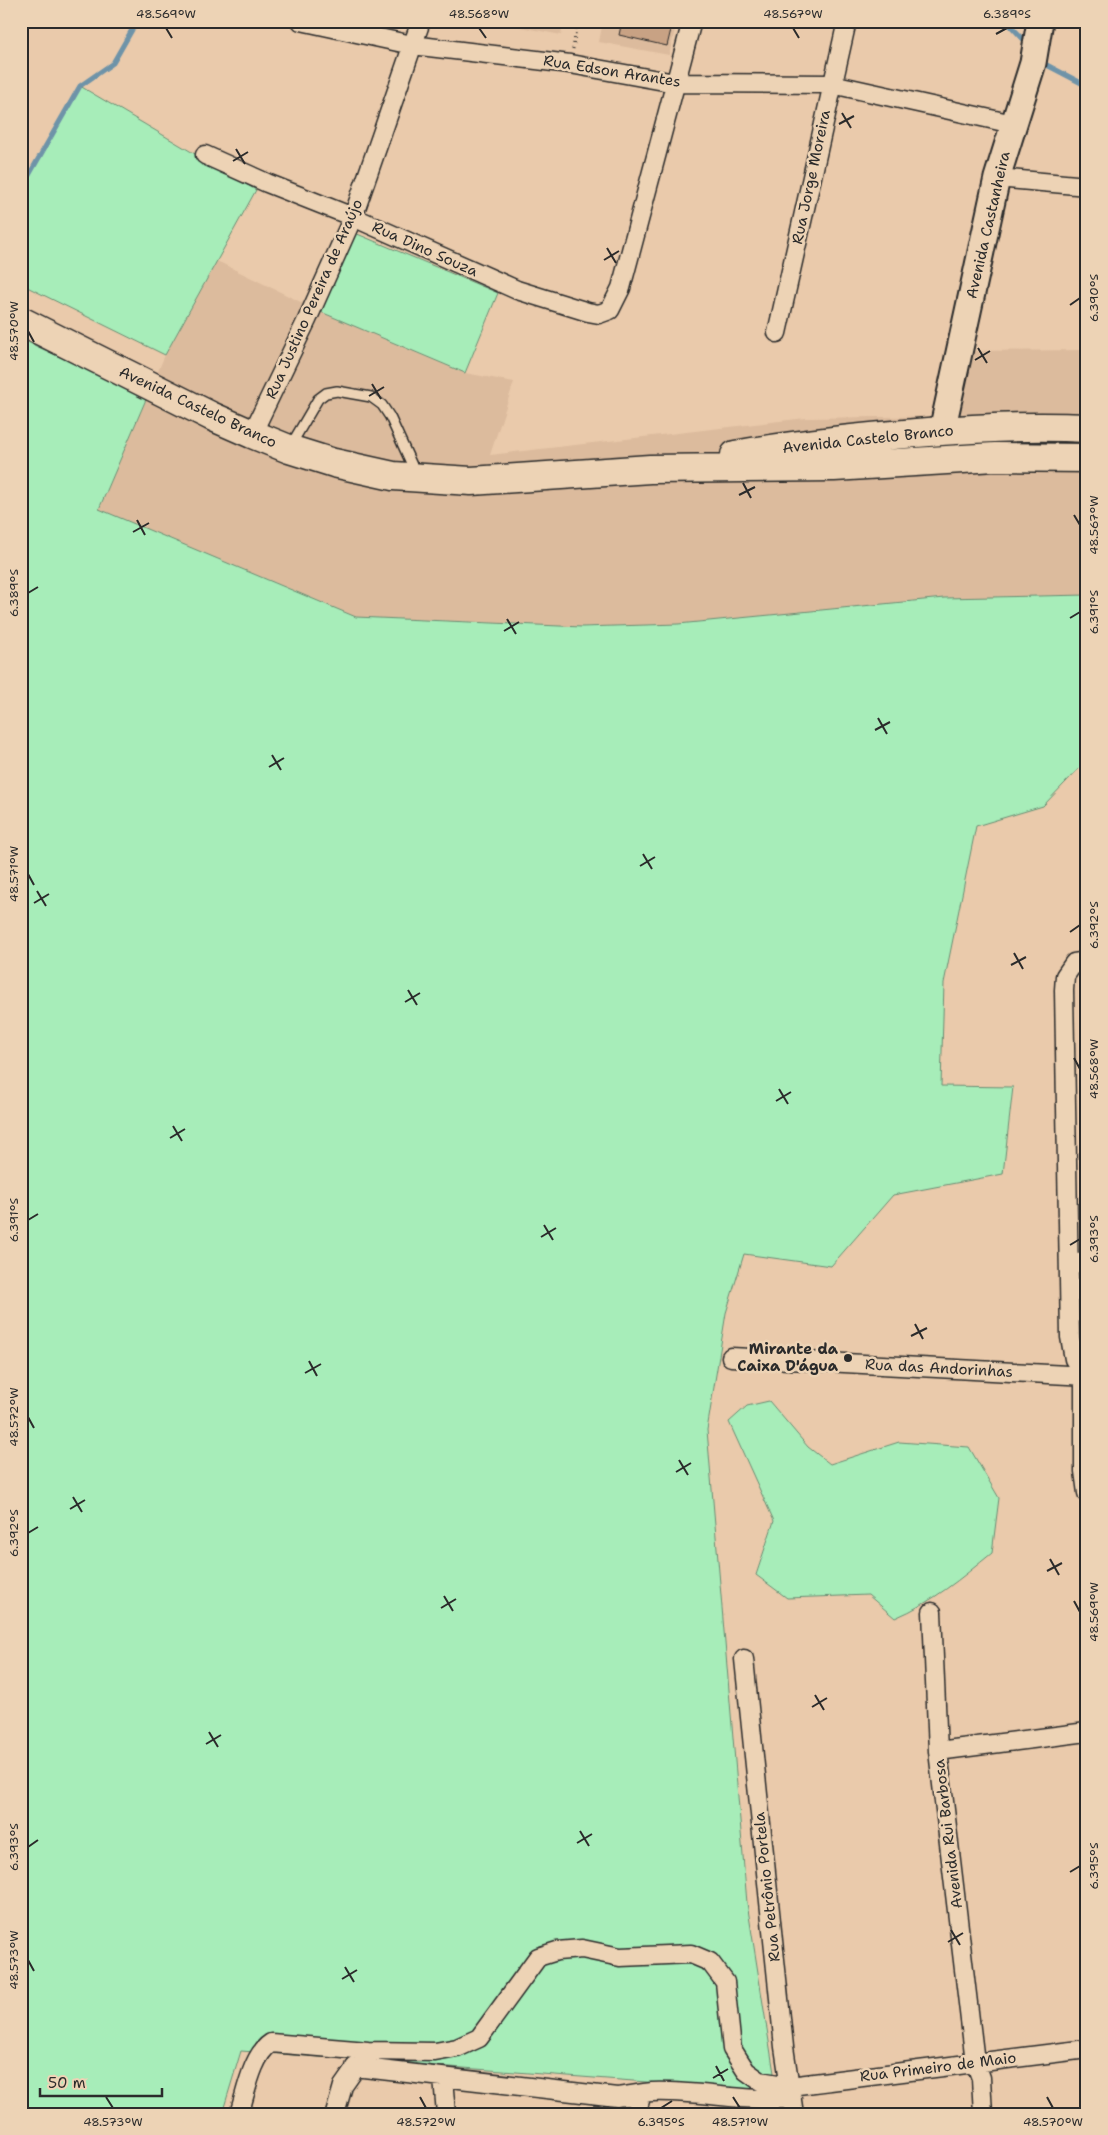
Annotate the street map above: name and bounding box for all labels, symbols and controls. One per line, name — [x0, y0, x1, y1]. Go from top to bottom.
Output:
text: 48.569°W — [136, 6, 196, 22]
text: 48.568°W — [449, 6, 509, 22]
text: 48.567°W — [763, 6, 823, 22]
text: 6.389°S — [983, 6, 1031, 22]
street label: Rua Edson Arantes — [542, 50, 682, 92]
street label: Rua Jorge Moreira — [787, 107, 835, 246]
street label: Avenida Castanheira — [961, 149, 1015, 301]
street label: Rua Justino Pereira de Araújo — [261, 196, 367, 402]
street label: Rua Dino Souza — [369, 217, 482, 282]
text: 6.390°S — [1086, 274, 1102, 322]
text: 48.570°W — [6, 301, 22, 361]
street label: Avenida Castelo Branco — [116, 362, 280, 452]
street label: Avenida Castelo Branco — [781, 420, 955, 458]
text: 48.567°W — [1086, 495, 1102, 555]
text: 6.389°S — [6, 569, 22, 617]
text: 6.391°S — [1086, 589, 1102, 634]
text: 48.571°W — [6, 846, 22, 902]
text: 6.392°S — [1086, 901, 1102, 949]
text: 48.568°W — [1086, 1039, 1102, 1099]
text: 6.391°S — [6, 1197, 22, 1242]
text: 6.393°S — [1086, 1215, 1102, 1263]
place label: Mirante da Caixa D'água — [737, 1339, 839, 1376]
marker: Mirante da Caixa D'água — [842, 1352, 854, 1364]
street label: Rua das Andorinhas — [864, 1354, 1014, 1382]
text: 48.572°W — [6, 1387, 22, 1447]
text: 6.392°S — [6, 1509, 22, 1557]
text: 48.569°W — [1086, 1582, 1102, 1642]
street label: Avenida Rui Barbosa — [929, 1757, 967, 1910]
street label: Rua Petrônio Portela — [749, 1811, 785, 1963]
text: 6.393°S — [6, 1823, 22, 1871]
text: 6.395°S — [1086, 1842, 1102, 1890]
text: 48.573°W — [6, 1930, 22, 1990]
street label: Rua Primeiro de Maio — [859, 2047, 1017, 2087]
scale bar — [40, 2065, 162, 2097]
text: 50 m — [48, 2073, 86, 2093]
text: 48.573°W — [83, 2114, 143, 2130]
text: 48.572°W — [396, 2114, 456, 2130]
text: 6.395°S — [637, 2114, 685, 2130]
text: 48.571°W — [712, 2114, 768, 2130]
text: 48.570°W — [1023, 2114, 1083, 2130]

